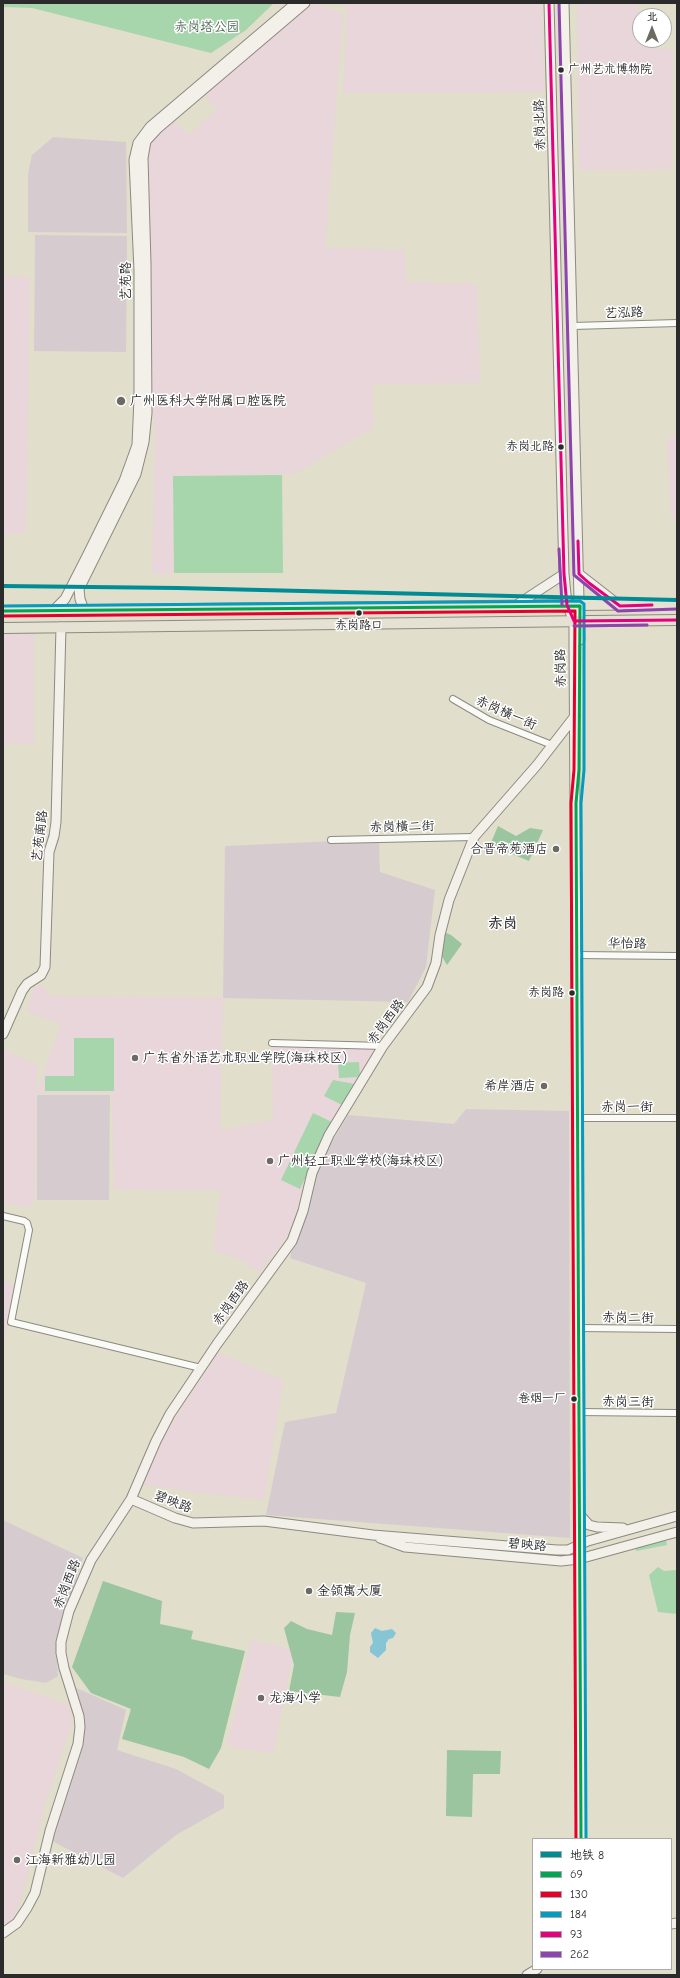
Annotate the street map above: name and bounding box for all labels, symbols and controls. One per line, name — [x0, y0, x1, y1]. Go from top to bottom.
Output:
north arrow — [632, 8, 672, 48]
text: 北 — [647, 10, 658, 23]
park label: 赤岗塔公园 — [175, 19, 239, 35]
place label: 广州艺术博物院 — [568, 63, 652, 77]
marker: 广州艺术博物院 — [556, 65, 566, 75]
street label: 赤岗北路 — [531, 99, 549, 151]
street label: 艺苑路 — [118, 262, 134, 300]
street label: 艺泓路 — [604, 305, 644, 321]
place label: 广州医科大学附属口腔医院 — [130, 393, 286, 409]
marker: 广州医科大学附属口腔医院 — [115, 395, 127, 407]
place label: 赤岗北路 — [506, 440, 554, 454]
marker: 赤岗北路 — [556, 442, 566, 452]
marker: 赤岗路口 — [354, 608, 364, 618]
place label: 赤岗路口 — [335, 619, 383, 633]
street label: 赤岗路 — [553, 648, 569, 688]
street label: 赤岗横一街 — [473, 693, 539, 733]
street label: 艺苑南路 — [29, 809, 51, 863]
street label: 赤岗横二街 — [369, 819, 435, 835]
place label: 合晋帝苑酒店 — [470, 841, 548, 857]
marker: 合晋帝苑酒店 — [551, 844, 561, 854]
district label: 赤岗 — [488, 915, 518, 933]
street label: 华怡路 — [607, 936, 647, 952]
place label: 赤岗路 — [528, 986, 564, 1000]
marker: 赤岗路 — [567, 988, 577, 998]
street label: 赤岗西路 — [364, 997, 408, 1047]
place label: 广东省外语艺术职业学院(海珠校区) — [143, 1050, 347, 1066]
marker: 广东省外语艺术职业学院(海珠校区) — [130, 1053, 140, 1063]
place label: 希岸酒店 — [484, 1078, 536, 1094]
marker: 希岸酒店 — [539, 1081, 549, 1091]
street label: 赤岗一街 — [601, 1099, 653, 1115]
place label: 广州轻工职业学校(海珠校区) — [278, 1153, 443, 1169]
marker: 广州轻工职业学校(海珠校区) — [265, 1156, 275, 1166]
street label: 赤岗西路 — [209, 1277, 253, 1329]
street label: 赤岗二街 — [602, 1310, 654, 1326]
place label: 卷烟一厂 — [518, 1392, 566, 1406]
marker: 卷烟一厂 — [569, 1394, 579, 1404]
street label: 赤岗三街 — [602, 1394, 654, 1410]
street label: 碧映路 — [152, 1488, 194, 1516]
street label: 碧映路 — [507, 1536, 547, 1554]
street label: 赤岗西路 — [50, 1557, 84, 1611]
place label: 金领寓大厦 — [317, 1583, 382, 1599]
marker: 金领寓大厦 — [304, 1586, 314, 1596]
place label: 龙海小学 — [269, 1690, 321, 1706]
marker: 龙海小学 — [256, 1693, 266, 1703]
legend — [532, 1838, 672, 1970]
text: 地铁 8 — [570, 1848, 604, 1862]
place label: 江海新雅幼儿园 — [25, 1852, 116, 1868]
marker: 江海新雅幼儿园 — [12, 1855, 22, 1865]
text: 69 — [570, 1867, 583, 1881]
text: 130 — [570, 1887, 588, 1901]
text: 184 — [570, 1907, 587, 1921]
text: 93 — [570, 1927, 582, 1941]
text: 262 — [570, 1947, 589, 1961]

